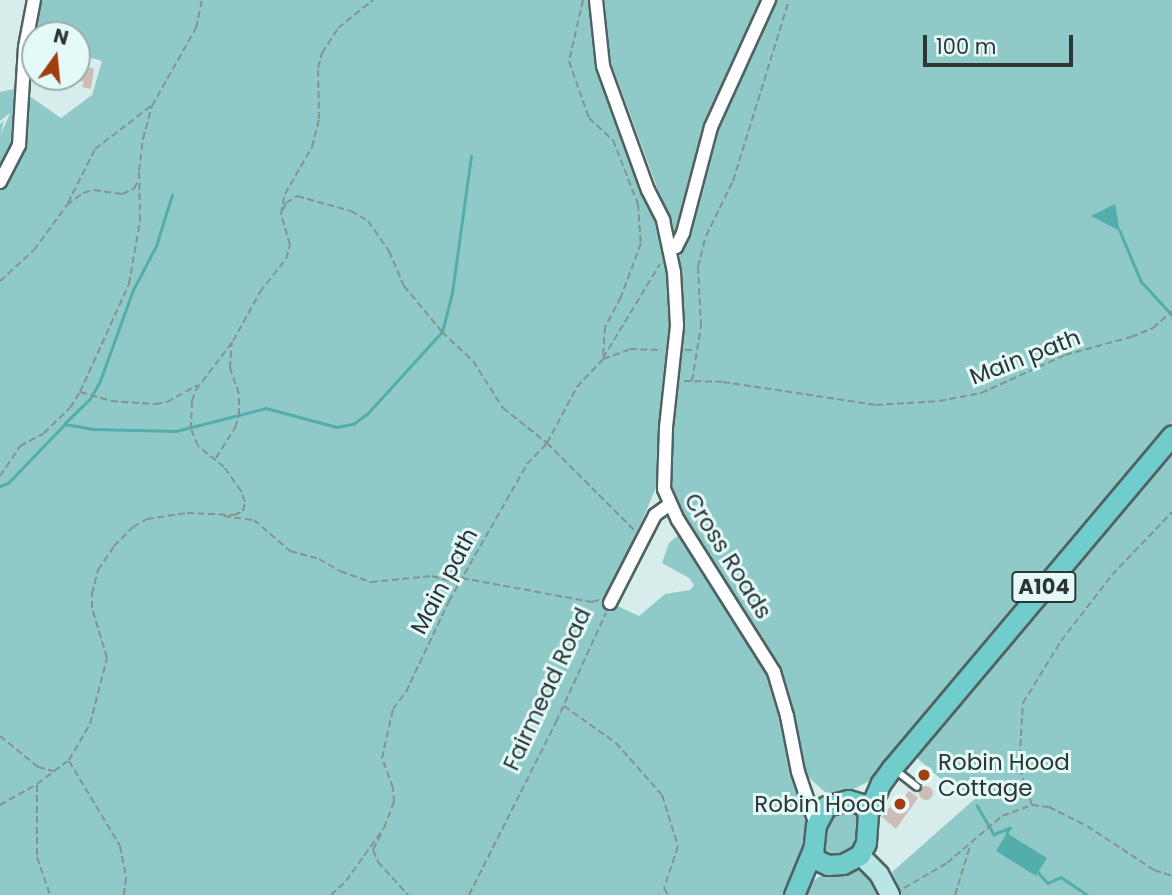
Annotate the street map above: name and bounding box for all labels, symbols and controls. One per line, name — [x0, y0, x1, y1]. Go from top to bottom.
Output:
north arrow — [21, 21, 91, 91]
scale bar — [927, 21, 1078, 65]
text: N — [51, 22, 71, 52]
text: 100 m — [936, 32, 996, 61]
street label: Main path — [966, 323, 1084, 391]
street label: Cross Roads — [678, 488, 778, 624]
street label: Main path — [405, 523, 483, 639]
road number: A104 — [1011, 570, 1077, 604]
street label: Fairmead Road — [497, 603, 597, 775]
place label: Robin Hood Cottage — [938, 748, 1070, 802]
marker: Robin Hood Cottage — [916, 767, 932, 783]
place label: Robin Hood — [754, 790, 886, 818]
marker: Robin Hood — [892, 796, 908, 812]

